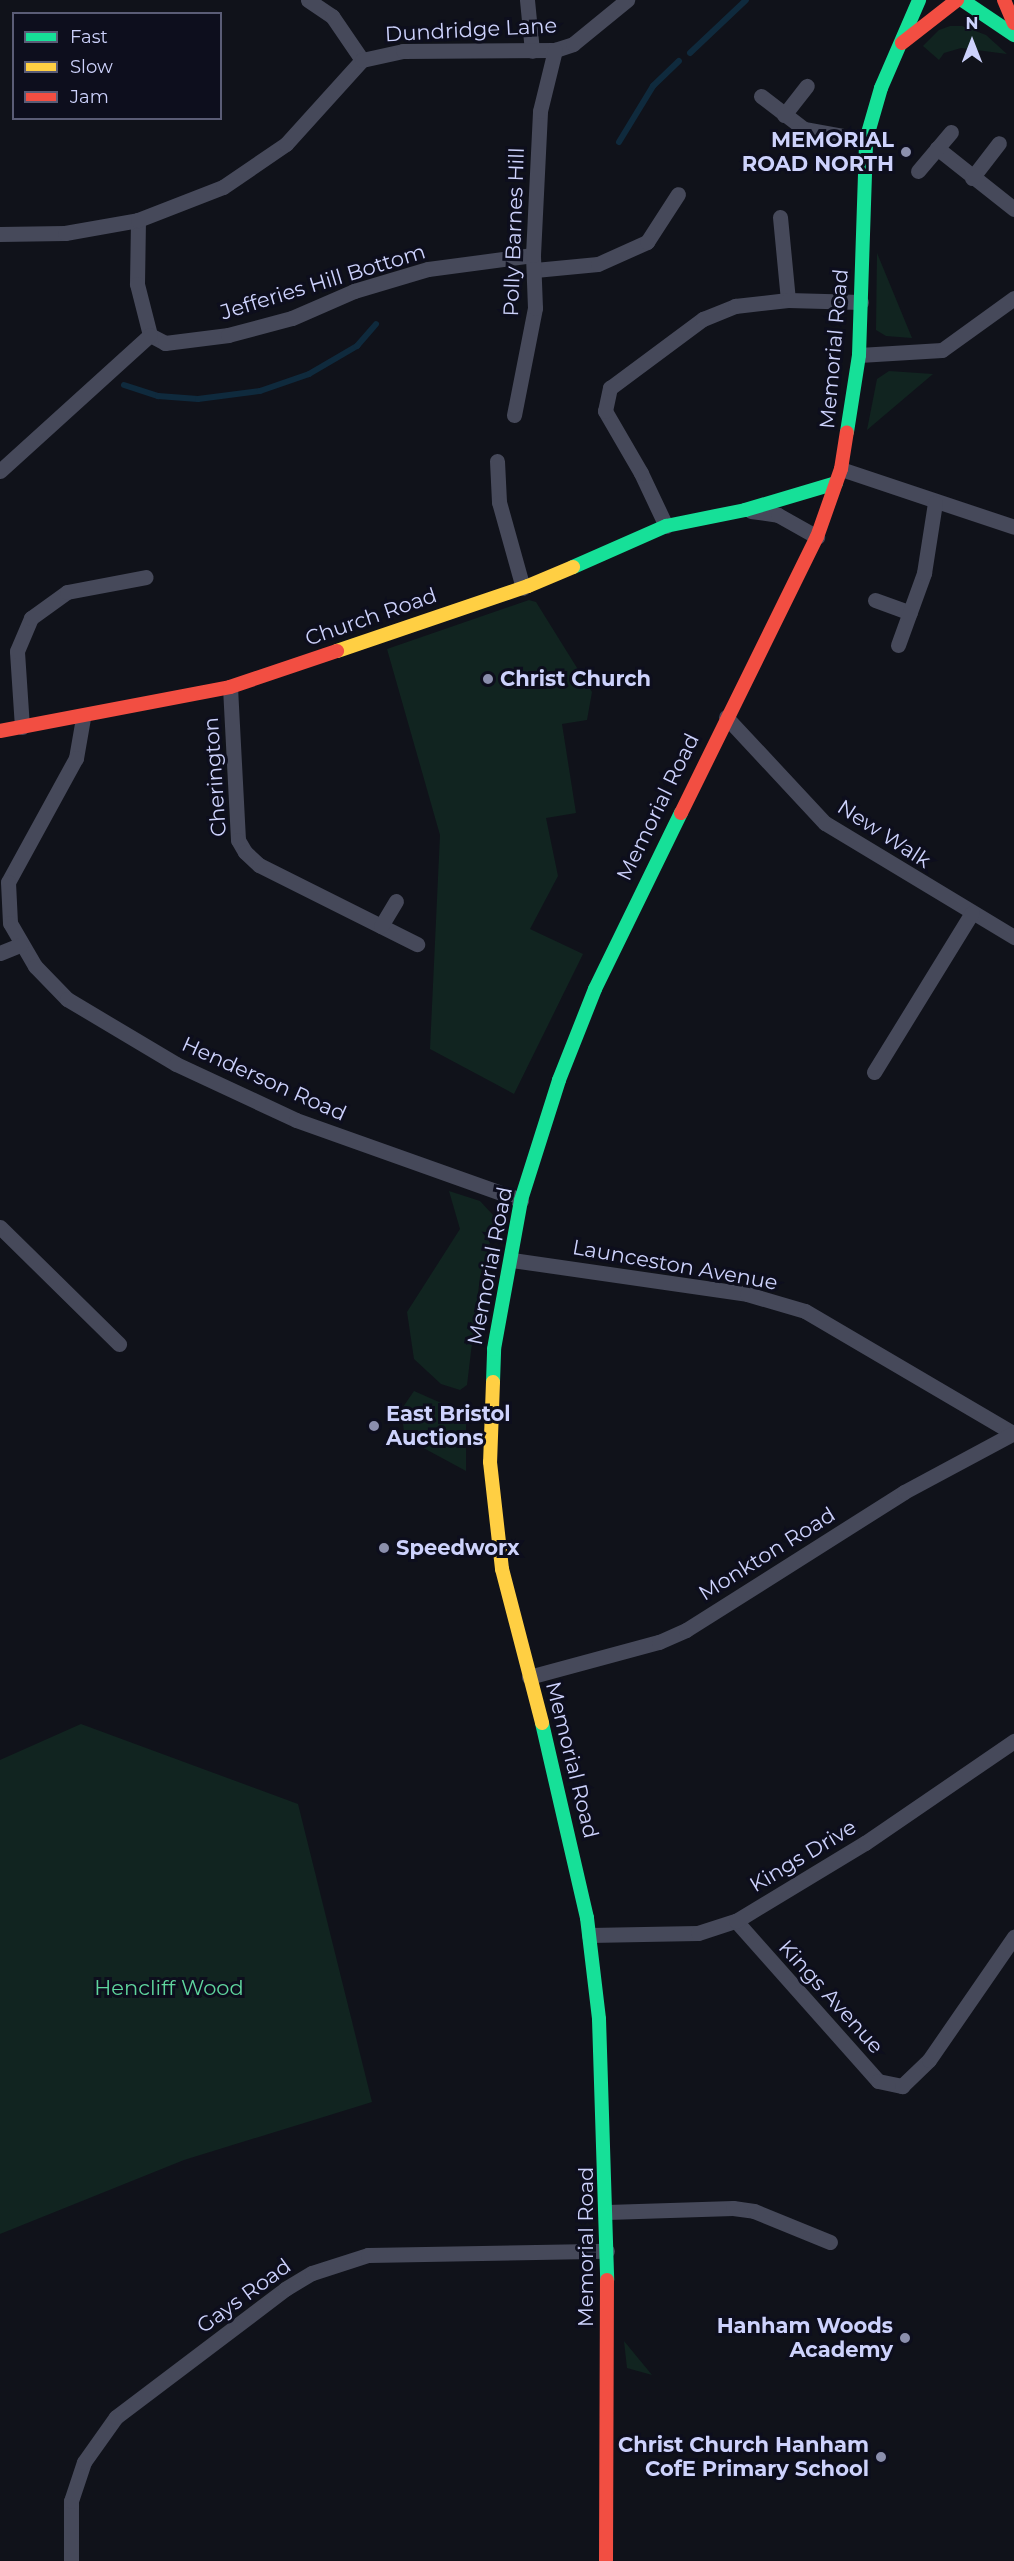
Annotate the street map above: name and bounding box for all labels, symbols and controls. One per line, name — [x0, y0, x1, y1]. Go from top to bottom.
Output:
legend — [12, 12, 222, 120]
north arrow — [942, 12, 1002, 72]
street label: Dundridge Lane — [384, 13, 558, 47]
text: N — [966, 14, 978, 33]
text: Fast — [70, 26, 108, 48]
text: Slow — [70, 56, 113, 78]
text: Jam — [70, 86, 109, 108]
place label: MEMORIAL ROAD NORTH — [742, 127, 894, 177]
marker: MEMORIAL ROAD NORTH — [899, 145, 913, 159]
street label: Polly Barnes Hill — [498, 147, 530, 317]
street label: Jefferies Hill Bottom — [218, 239, 428, 325]
street label: Memorial Road — [814, 268, 854, 430]
street label: Church Road — [302, 583, 440, 651]
place label: Christ Church — [500, 666, 651, 692]
marker: Christ Church — [481, 672, 495, 686]
street label: Cherington — [198, 716, 232, 838]
street label: Memorial Road — [611, 729, 705, 885]
street label: New Walk — [833, 794, 935, 874]
street label: Henderson Road — [178, 1031, 350, 1127]
street label: Memorial Road — [462, 1185, 518, 1347]
street label: Launceston Avenue — [570, 1235, 780, 1295]
place label: East Bristol Auctions — [386, 1401, 511, 1451]
marker: East Bristol Auctions — [367, 1419, 381, 1433]
street label: Monkton Road — [694, 1502, 840, 1606]
place label: Speedworx — [396, 1535, 520, 1561]
marker: Speedworx — [377, 1541, 391, 1555]
street label: Memorial Road — [540, 1679, 604, 1841]
street label: Kings Drive — [745, 1814, 861, 1898]
street label: Kings Avenue — [773, 1935, 889, 2059]
park label: Hencliff Wood — [94, 1975, 244, 2001]
street label: Memorial Road — [573, 2167, 599, 2327]
street label: Gays Road — [192, 2253, 296, 2339]
place label: Hanham Woods Academy — [717, 2313, 893, 2363]
marker: Hanham Woods Academy — [898, 2331, 912, 2345]
place label: Christ Church Hanham CofE Primary School — [618, 2432, 869, 2482]
marker: Christ Church Hanham CofE Primary School — [874, 2450, 888, 2464]

